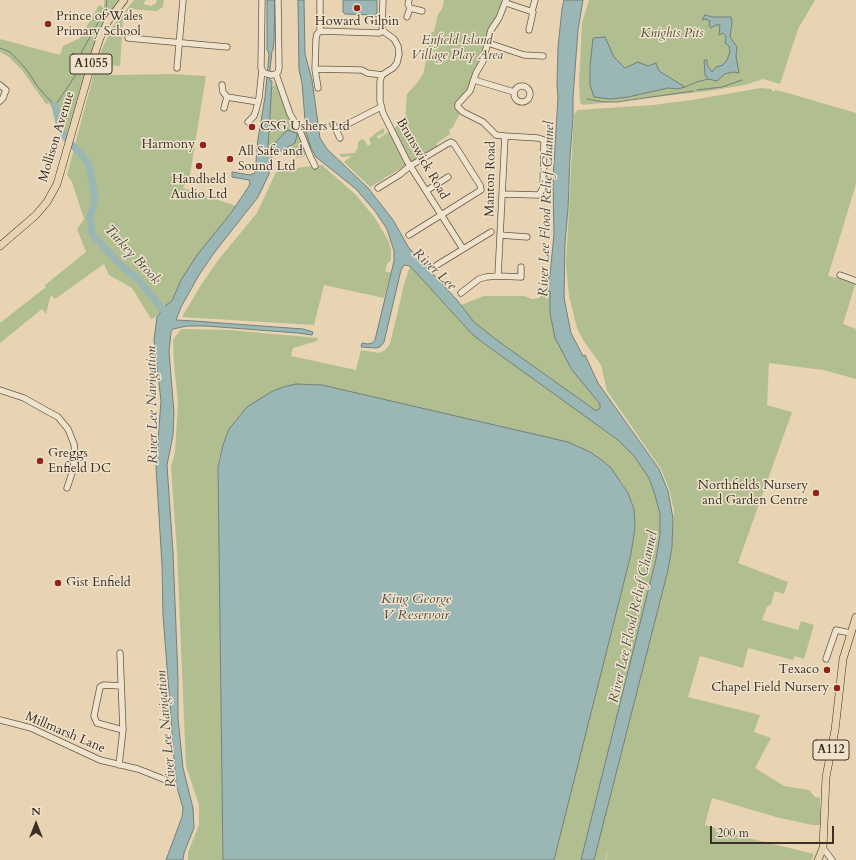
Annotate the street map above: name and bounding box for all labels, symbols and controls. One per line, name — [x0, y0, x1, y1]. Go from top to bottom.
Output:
marker: Howard Gilpin — [352, 3, 362, 13]
place label: Prince of Wales Primary School — [56, 9, 143, 40]
place label: Howard Gilpin — [315, 14, 399, 30]
marker: Prince of Wales Primary School — [43, 19, 53, 29]
park label: Knights Pits — [641, 26, 703, 42]
park label: Enfield Island Village Play Area — [411, 33, 503, 64]
road number: A1055 — [70, 54, 112, 74]
street label: Mollison Avenue — [36, 90, 78, 184]
street label: Brunswick Road — [392, 115, 452, 203]
place label: CSG Ushers Ltd — [260, 119, 350, 135]
water label: River Lee Flood Relief Channel — [536, 121, 558, 297]
marker: CSG Ushers Ltd — [247, 122, 257, 132]
place label: Harmony — [141, 137, 195, 153]
marker: Harmony — [198, 140, 208, 150]
street label: Manton Road — [483, 141, 499, 217]
place label: All Safe and Sound Ltd — [238, 144, 303, 175]
marker: All Safe and Sound Ltd — [225, 154, 235, 164]
marker: Handheld Audio Ltd — [194, 161, 204, 171]
place label: Handheld Audio Ltd — [171, 172, 227, 203]
water label: Turkey Brook — [100, 222, 164, 288]
water label: River Lee — [409, 246, 459, 294]
water label: River Lee Navigation — [144, 346, 162, 464]
place label: Greggs Enfield DC — [48, 446, 111, 477]
marker: Greggs Enfield DC — [35, 456, 45, 466]
place label: Northfields Nursery and Garden Centre — [698, 478, 808, 509]
marker: Northfields Nursery and Garden Centre — [811, 488, 821, 498]
water label: River Lee Flood Relief Channel — [606, 529, 662, 705]
place label: Gist Enfield — [66, 575, 131, 591]
marker: Gist Enfield — [53, 578, 63, 588]
water label: King George V Reservoir — [381, 592, 451, 624]
place label: Texaco — [779, 662, 819, 678]
marker: Texaco — [822, 665, 832, 675]
water label: River Lee Navigation — [153, 669, 181, 789]
place label: Chapel Field Nursery — [711, 680, 829, 696]
marker: Chapel Field Nursery — [832, 683, 842, 693]
street label: Millmarsh Lane — [23, 709, 107, 757]
road number: A112 — [813, 740, 849, 760]
north arrow — [16, 804, 56, 844]
text: N — [31, 804, 41, 819]
scale bar — [712, 818, 836, 844]
text: 200 m — [717, 825, 749, 841]

